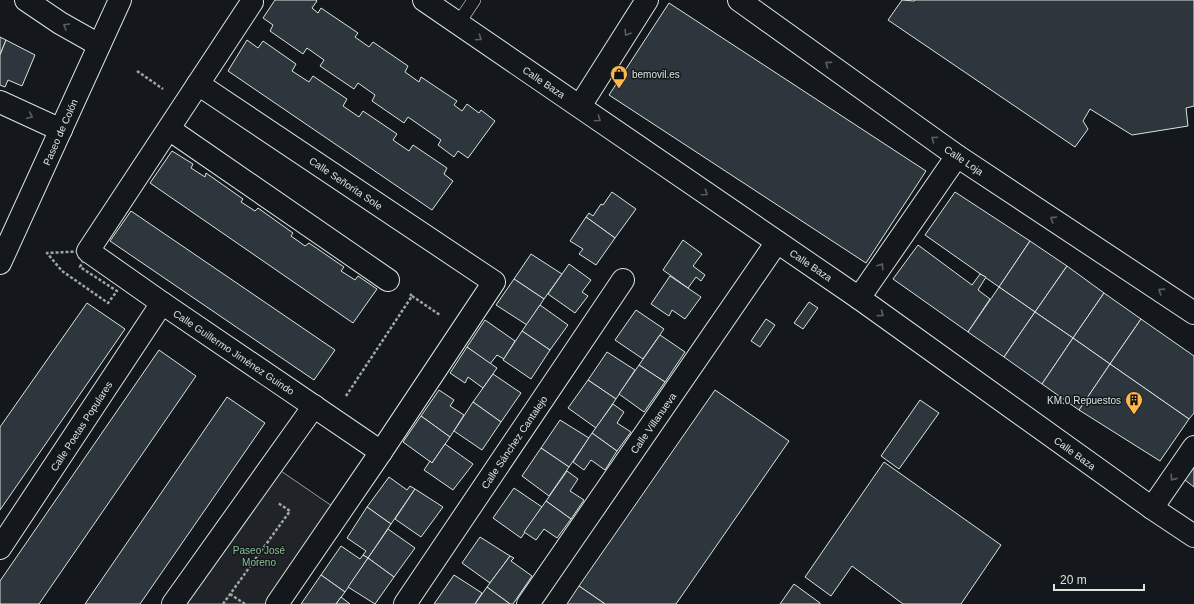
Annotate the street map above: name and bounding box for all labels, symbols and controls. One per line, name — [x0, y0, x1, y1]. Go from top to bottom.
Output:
one-way arrow — [63, 23, 70, 30]
one-way arrow — [624, 29, 631, 36]
one-way arrow — [475, 33, 482, 41]
one-way arrow — [825, 62, 832, 69]
street label: Calle Baza — [521, 64, 567, 101]
shop icon: bemovil.es — [609, 64, 629, 89]
place label: bemovil.es — [632, 69, 680, 80]
street label: Paseo de Colón — [41, 97, 80, 167]
one-way arrow — [26, 111, 34, 119]
one-way arrow — [594, 114, 601, 122]
one-way arrow — [931, 137, 938, 144]
street label: Calle Loja — [942, 143, 986, 178]
street label: Calle Señorita Sole — [307, 155, 385, 212]
one-way arrow — [701, 188, 708, 196]
one-way arrow — [1050, 217, 1057, 224]
street label: Calle Baza — [788, 247, 834, 284]
one-way arrow — [876, 264, 883, 271]
one-way arrow — [1159, 289, 1166, 296]
street label: Calle Guillermo Jiménez Guindo — [171, 308, 297, 397]
one-way arrow — [877, 309, 884, 316]
street label: Calle Poetas Populares — [48, 379, 114, 473]
street label: Calle Villanueva — [628, 390, 679, 456]
building icon: KM.0 Repuestos — [1124, 390, 1144, 415]
street label: Calle Sánchez Cantalejo — [479, 393, 550, 491]
place label: KM.0 Repuestos — [1047, 395, 1121, 406]
street label: Calle Baza — [1052, 435, 1098, 472]
one-way arrow — [1171, 473, 1178, 480]
park label: Paseo José Moreno — [233, 545, 286, 568]
scale bar — [1054, 566, 1144, 592]
text: 20 m — [1060, 573, 1087, 587]

